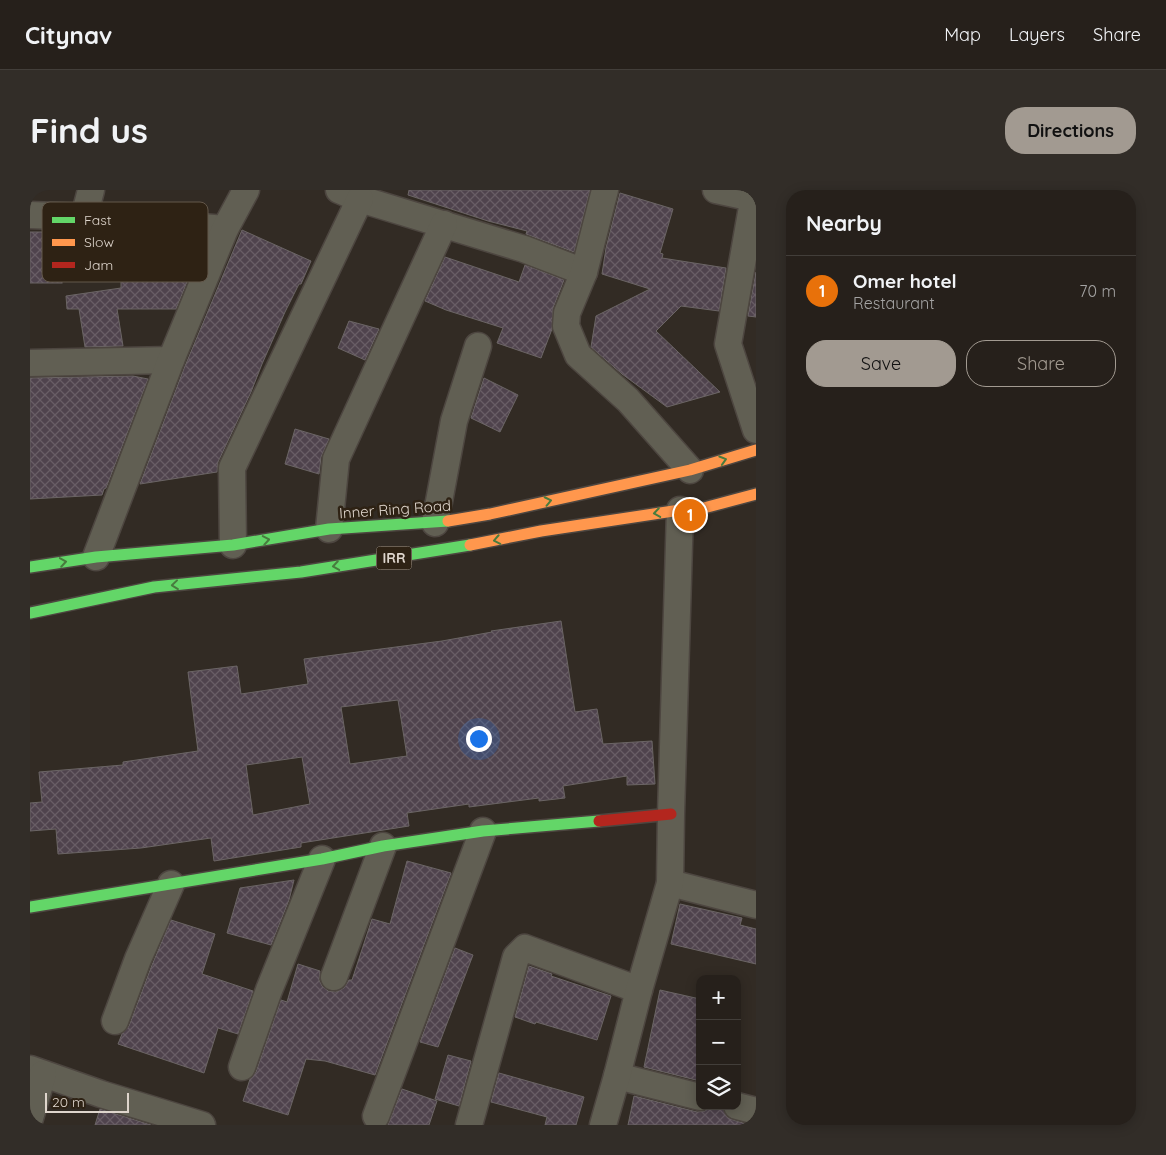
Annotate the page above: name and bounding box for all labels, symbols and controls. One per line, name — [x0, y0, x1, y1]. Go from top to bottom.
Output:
text: Citynav — [25, 20, 112, 50]
text: Map — [944, 23, 981, 46]
text: Layers — [1009, 23, 1065, 46]
text: Share — [1093, 23, 1141, 46]
button: Directions — [1005, 107, 1136, 154]
text: Find us — [30, 108, 148, 152]
legend — [42, 202, 208, 282]
text: Nearby — [806, 210, 882, 236]
text: Fast — [84, 211, 112, 229]
text: Slow — [84, 233, 114, 251]
text: Jam — [84, 256, 113, 274]
text: Omer hotel — [853, 269, 957, 293]
text: 1 — [819, 281, 825, 301]
text: 70 m — [1079, 281, 1116, 301]
text: Restaurant — [853, 293, 935, 313]
button: Save — [806, 340, 956, 387]
button: Share — [966, 340, 1116, 387]
one-way arrow — [718, 456, 727, 466]
street label: Inner Ring Road — [338, 496, 452, 522]
one-way arrow — [543, 496, 552, 507]
pin: 1 — [674, 496, 706, 534]
one-way arrow — [653, 508, 661, 518]
one-way arrow — [492, 534, 501, 544]
one-way arrow — [262, 535, 271, 545]
road number: IRR — [376, 546, 412, 569]
one-way arrow — [59, 557, 67, 567]
one-way arrow — [332, 561, 341, 571]
one-way arrow — [171, 579, 179, 590]
your location — [466, 726, 492, 752]
map controls — [696, 975, 741, 1110]
button: + — [696, 975, 741, 1020]
button: − — [696, 1020, 741, 1065]
button: layers — [696, 1065, 741, 1110]
scale bar — [45, 1090, 129, 1113]
text: 20 m — [52, 1093, 85, 1111]

